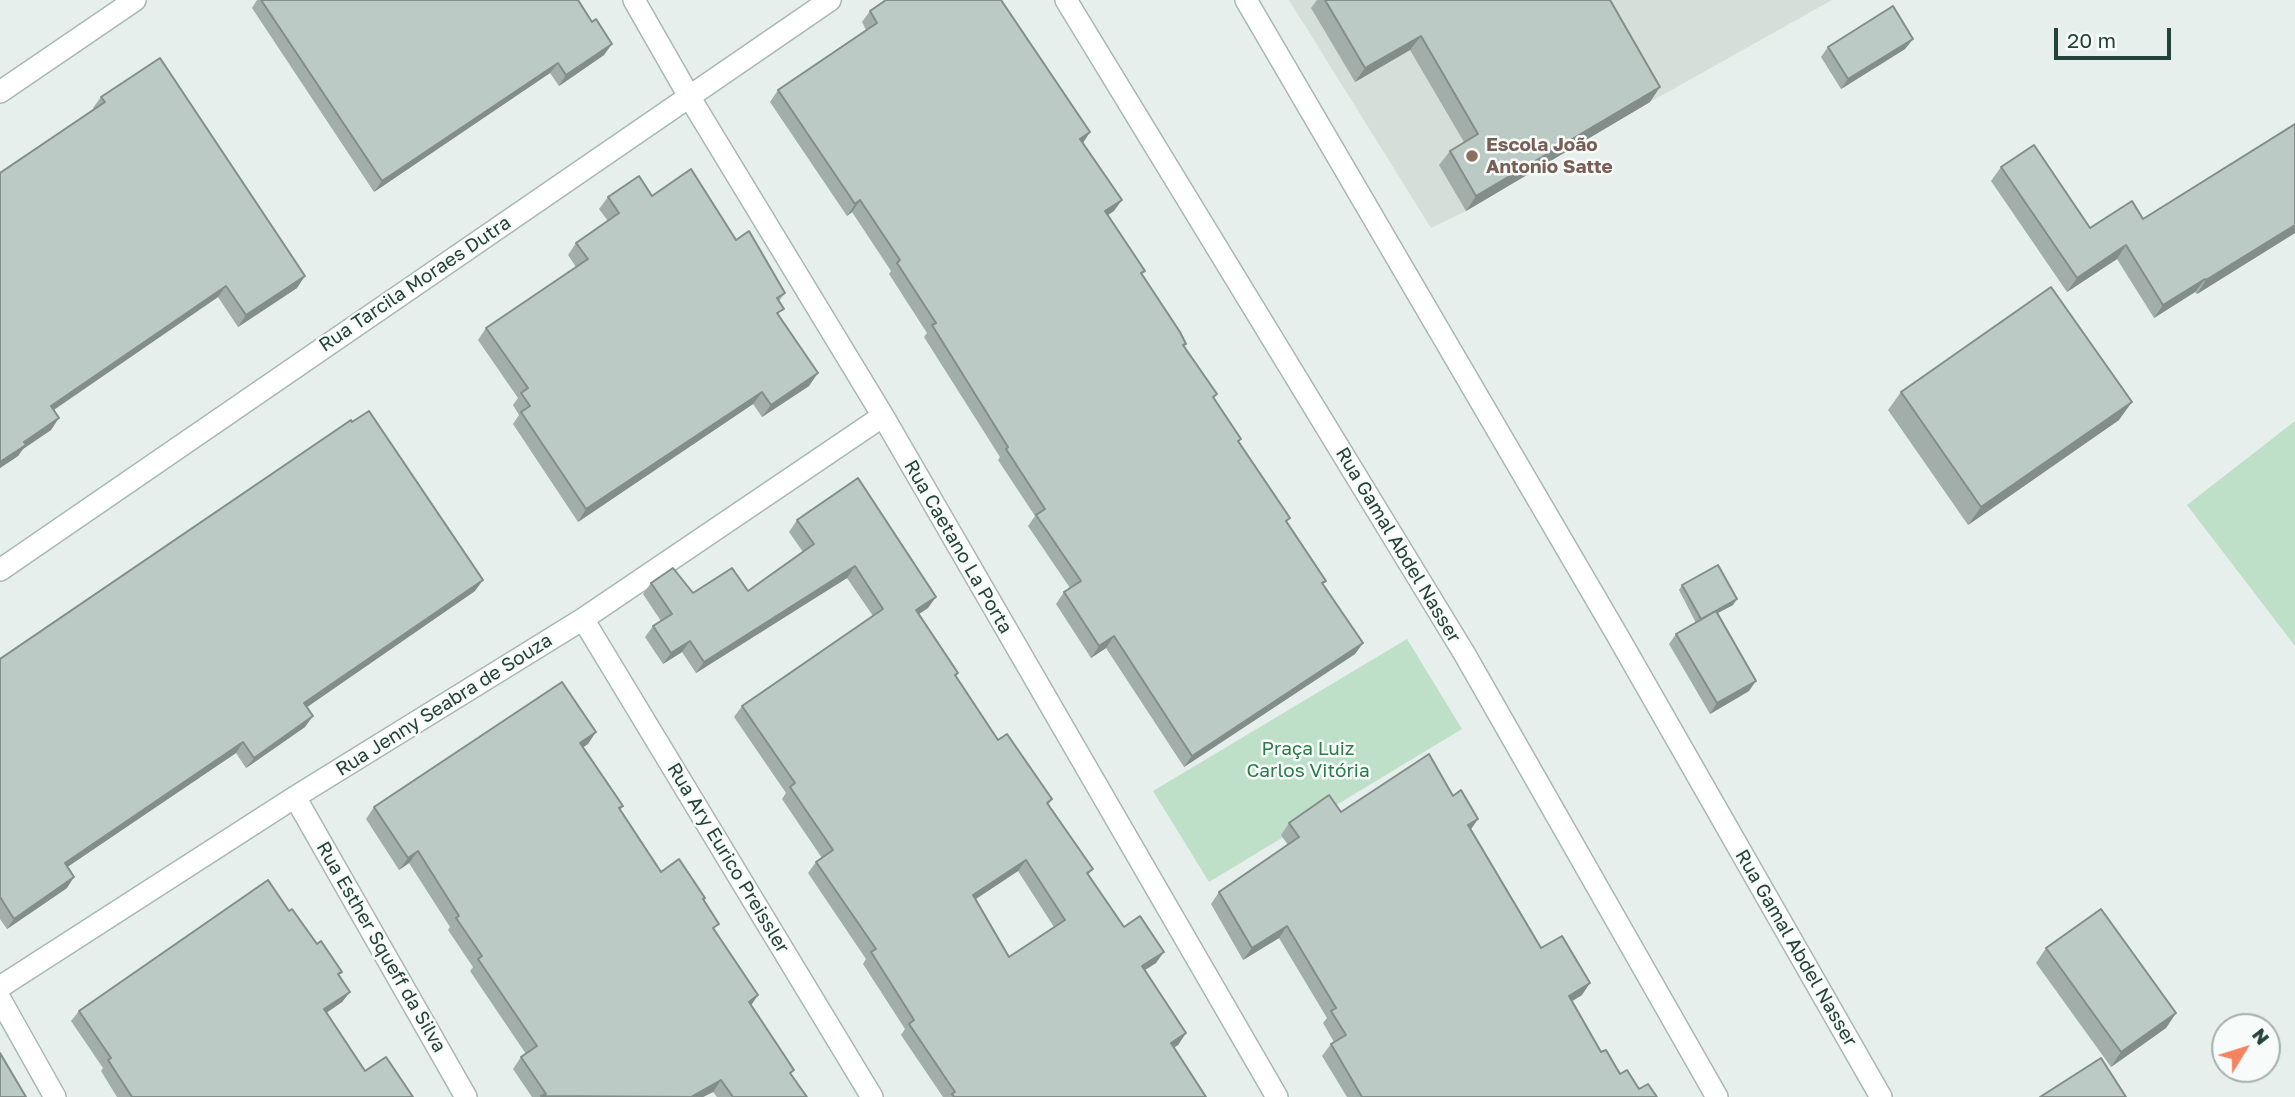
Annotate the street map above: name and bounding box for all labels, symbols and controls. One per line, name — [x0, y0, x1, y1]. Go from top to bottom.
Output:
scale bar — [2057, 14, 2174, 58]
text: 20 m — [2067, 27, 2116, 53]
place label: Escola João Antonio Satte — [1486, 134, 1613, 178]
marker: Escola João Antonio Satte — [1464, 148, 1480, 164]
street label: Rua Tarcila Moraes Dutra — [315, 211, 515, 357]
street label: Rua Gamal Abdel Nasser — [1331, 443, 1465, 647]
street label: Rua Caetano La Porta — [899, 456, 1017, 638]
street label: Rua Jenny Seabra de Souza — [332, 629, 556, 781]
park label: Praça Luiz Carlos Vitória — [1246, 738, 1370, 782]
street label: Rua Ary Eurico Preissler — [662, 759, 794, 957]
street label: Rua Esther Squeff da Silva — [311, 838, 451, 1056]
street label: Rua Gamal Abdel Nasser — [1730, 845, 1862, 1051]
north arrow — [2211, 1013, 2281, 1083]
text: N — [2248, 1023, 2275, 1049]

